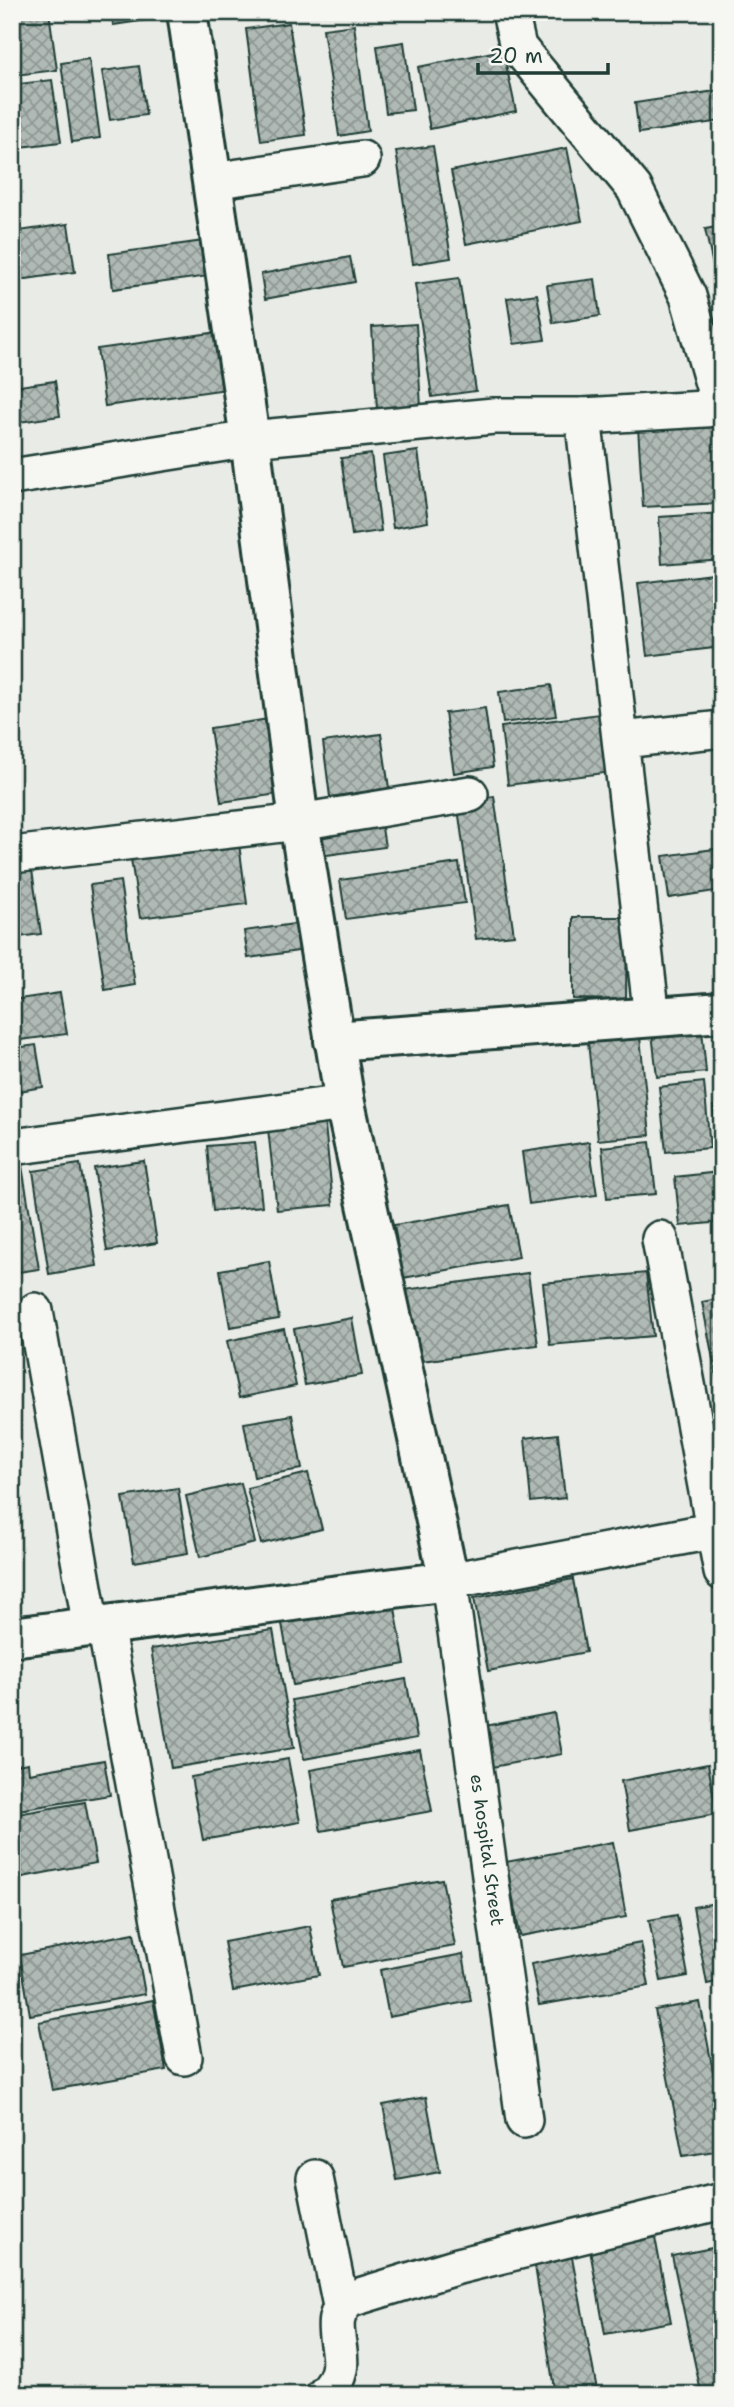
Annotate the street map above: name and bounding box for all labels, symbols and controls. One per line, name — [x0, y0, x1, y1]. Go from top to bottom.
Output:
scale bar — [478, 32, 608, 76]
text: 20 m — [489, 42, 543, 70]
street label: es hospital Street — [464, 1773, 510, 1928]

